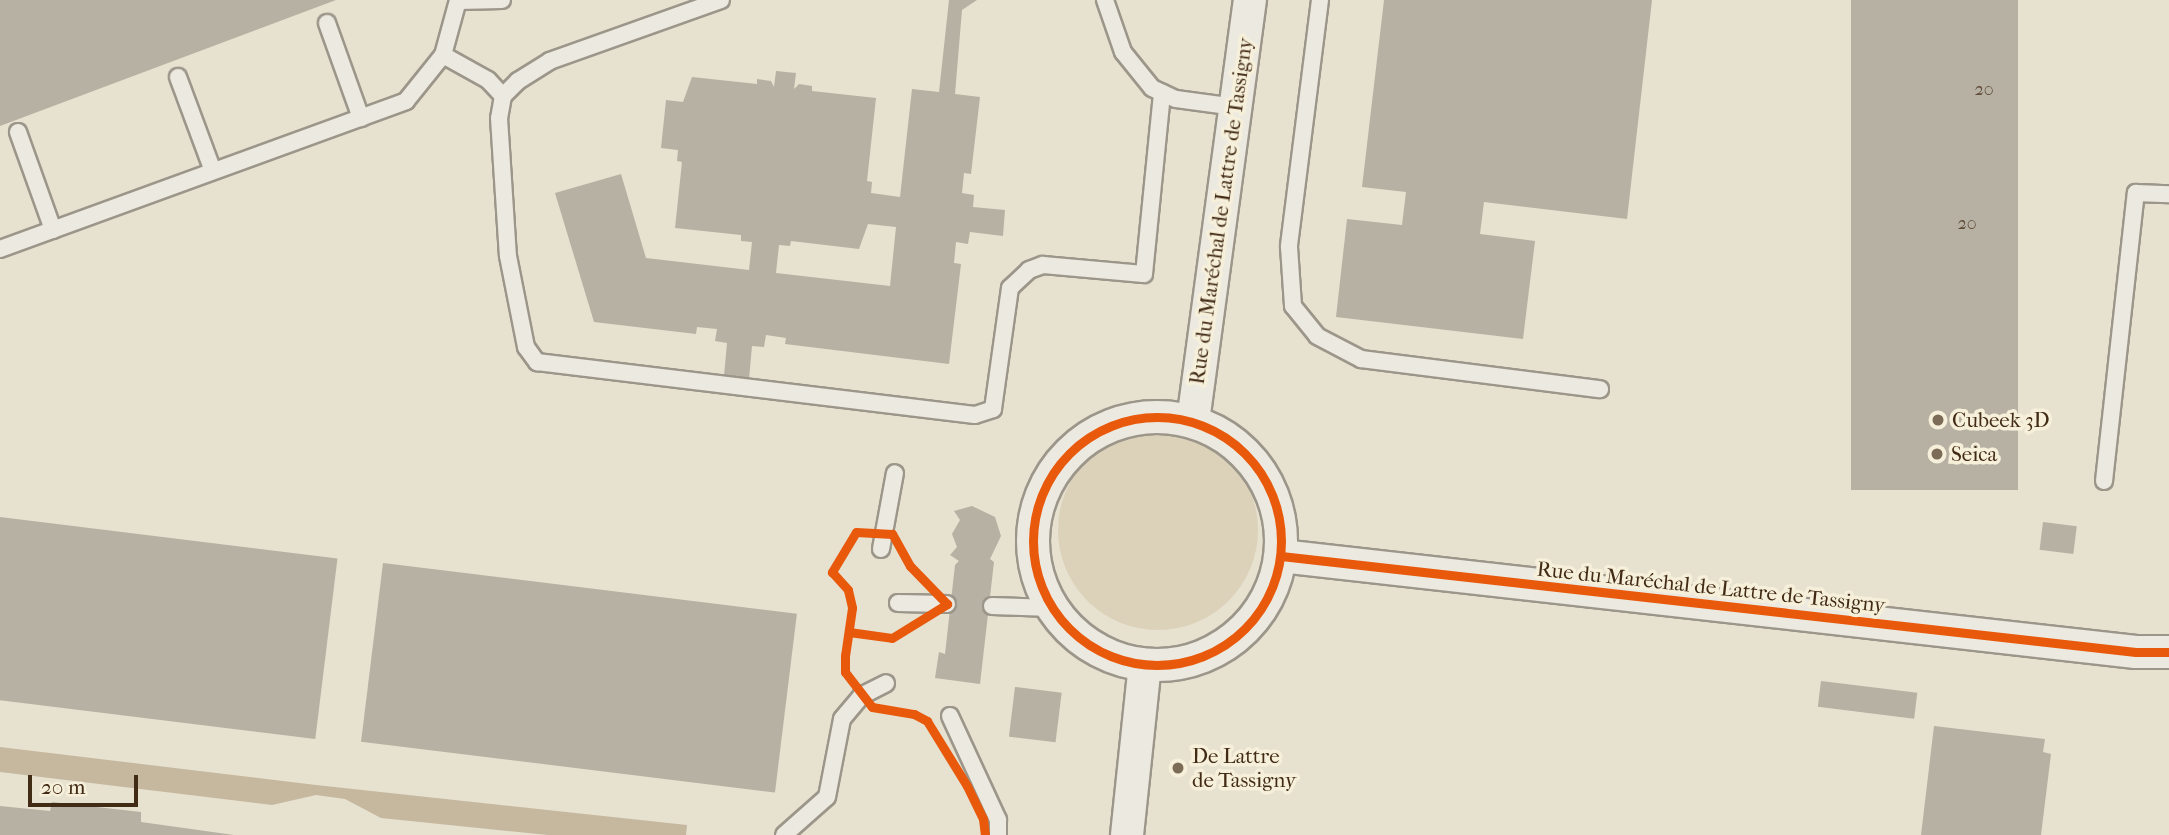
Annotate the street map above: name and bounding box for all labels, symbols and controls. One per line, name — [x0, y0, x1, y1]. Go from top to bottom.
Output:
street label: Rue du Maréchal de Lattre de Tassigny — [1184, 36, 1258, 386]
house number: 20 — [1974, 79, 1994, 101]
house number: 20 — [1957, 213, 1977, 235]
place label: Cubeek 3D — [1952, 407, 2050, 433]
marker: Cubeek 3D — [1930, 412, 1946, 428]
place label: Seica — [1951, 441, 1997, 467]
marker: Seica — [1929, 446, 1945, 462]
street label: Rue du Maréchal de Lattre de Tassigny — [1536, 556, 1886, 618]
place label: De Lattre de Tassigny — [1192, 743, 1296, 793]
marker: De Lattre de Tassigny — [1170, 760, 1186, 776]
scale bar — [32, 762, 142, 806]
text: 20 m — [41, 775, 85, 799]

